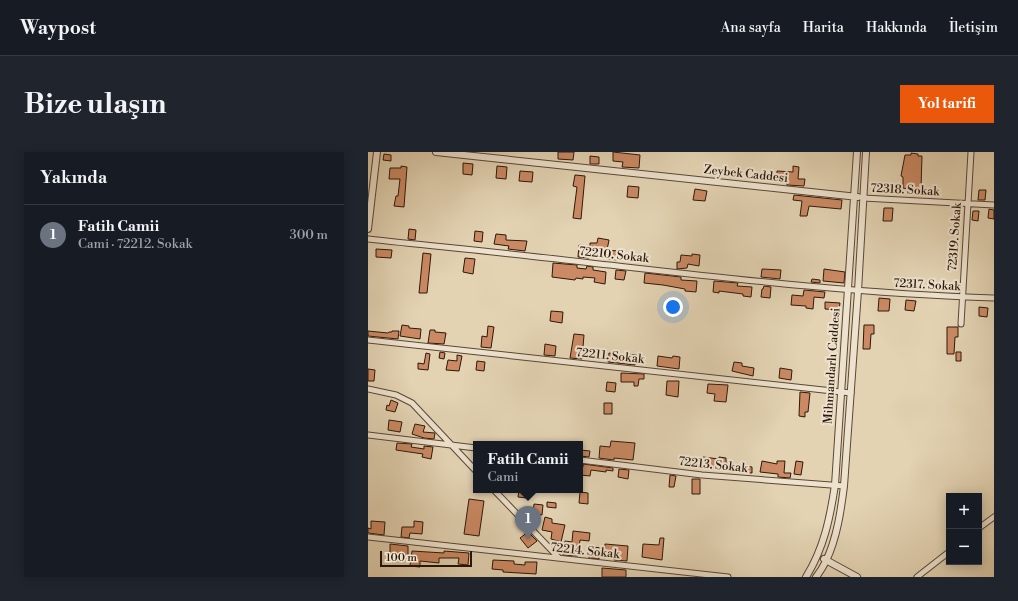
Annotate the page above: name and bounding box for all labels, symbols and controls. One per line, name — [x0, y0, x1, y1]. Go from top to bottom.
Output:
text: Waypost — [20, 16, 96, 40]
text: Ana sayfa — [721, 19, 781, 37]
text: Harita — [803, 19, 844, 37]
text: Hakkında — [866, 19, 927, 37]
text: İletişim — [949, 19, 998, 37]
button: Yol tarifi — [900, 85, 994, 123]
text: Bize ulaşın — [24, 87, 166, 122]
street label: Zeybek Caddesi — [703, 162, 789, 186]
text: Yakında — [40, 167, 107, 189]
street label: 72318. Sokak — [870, 181, 941, 199]
street label: 72319. Sokak — [945, 201, 965, 272]
text: Fatih Camii — [78, 217, 159, 236]
text: 1 — [50, 227, 56, 243]
text: 300 m — [290, 227, 328, 243]
text: Cami · 72212. Sokak — [78, 236, 192, 252]
street label: 72210. Sokak — [578, 244, 650, 266]
street label: 72317. Sokak — [893, 276, 962, 294]
your location — [663, 297, 683, 317]
street label: Mihmandarlı Caddesi — [820, 307, 844, 425]
street label: 72211. Sokak — [575, 345, 646, 367]
popup — [473, 441, 583, 493]
text: Fatih Camii — [487, 450, 569, 469]
street label: 72213. Sokak — [678, 454, 749, 476]
text: Cami — [487, 469, 519, 485]
map controls — [946, 493, 982, 565]
button: + — [946, 493, 982, 529]
pin: 1 — [515, 506, 541, 539]
button: − — [946, 529, 982, 565]
street label: 72214. Sokak — [550, 540, 621, 562]
scale bar — [380, 549, 472, 568]
text: 100 m — [386, 551, 417, 565]

